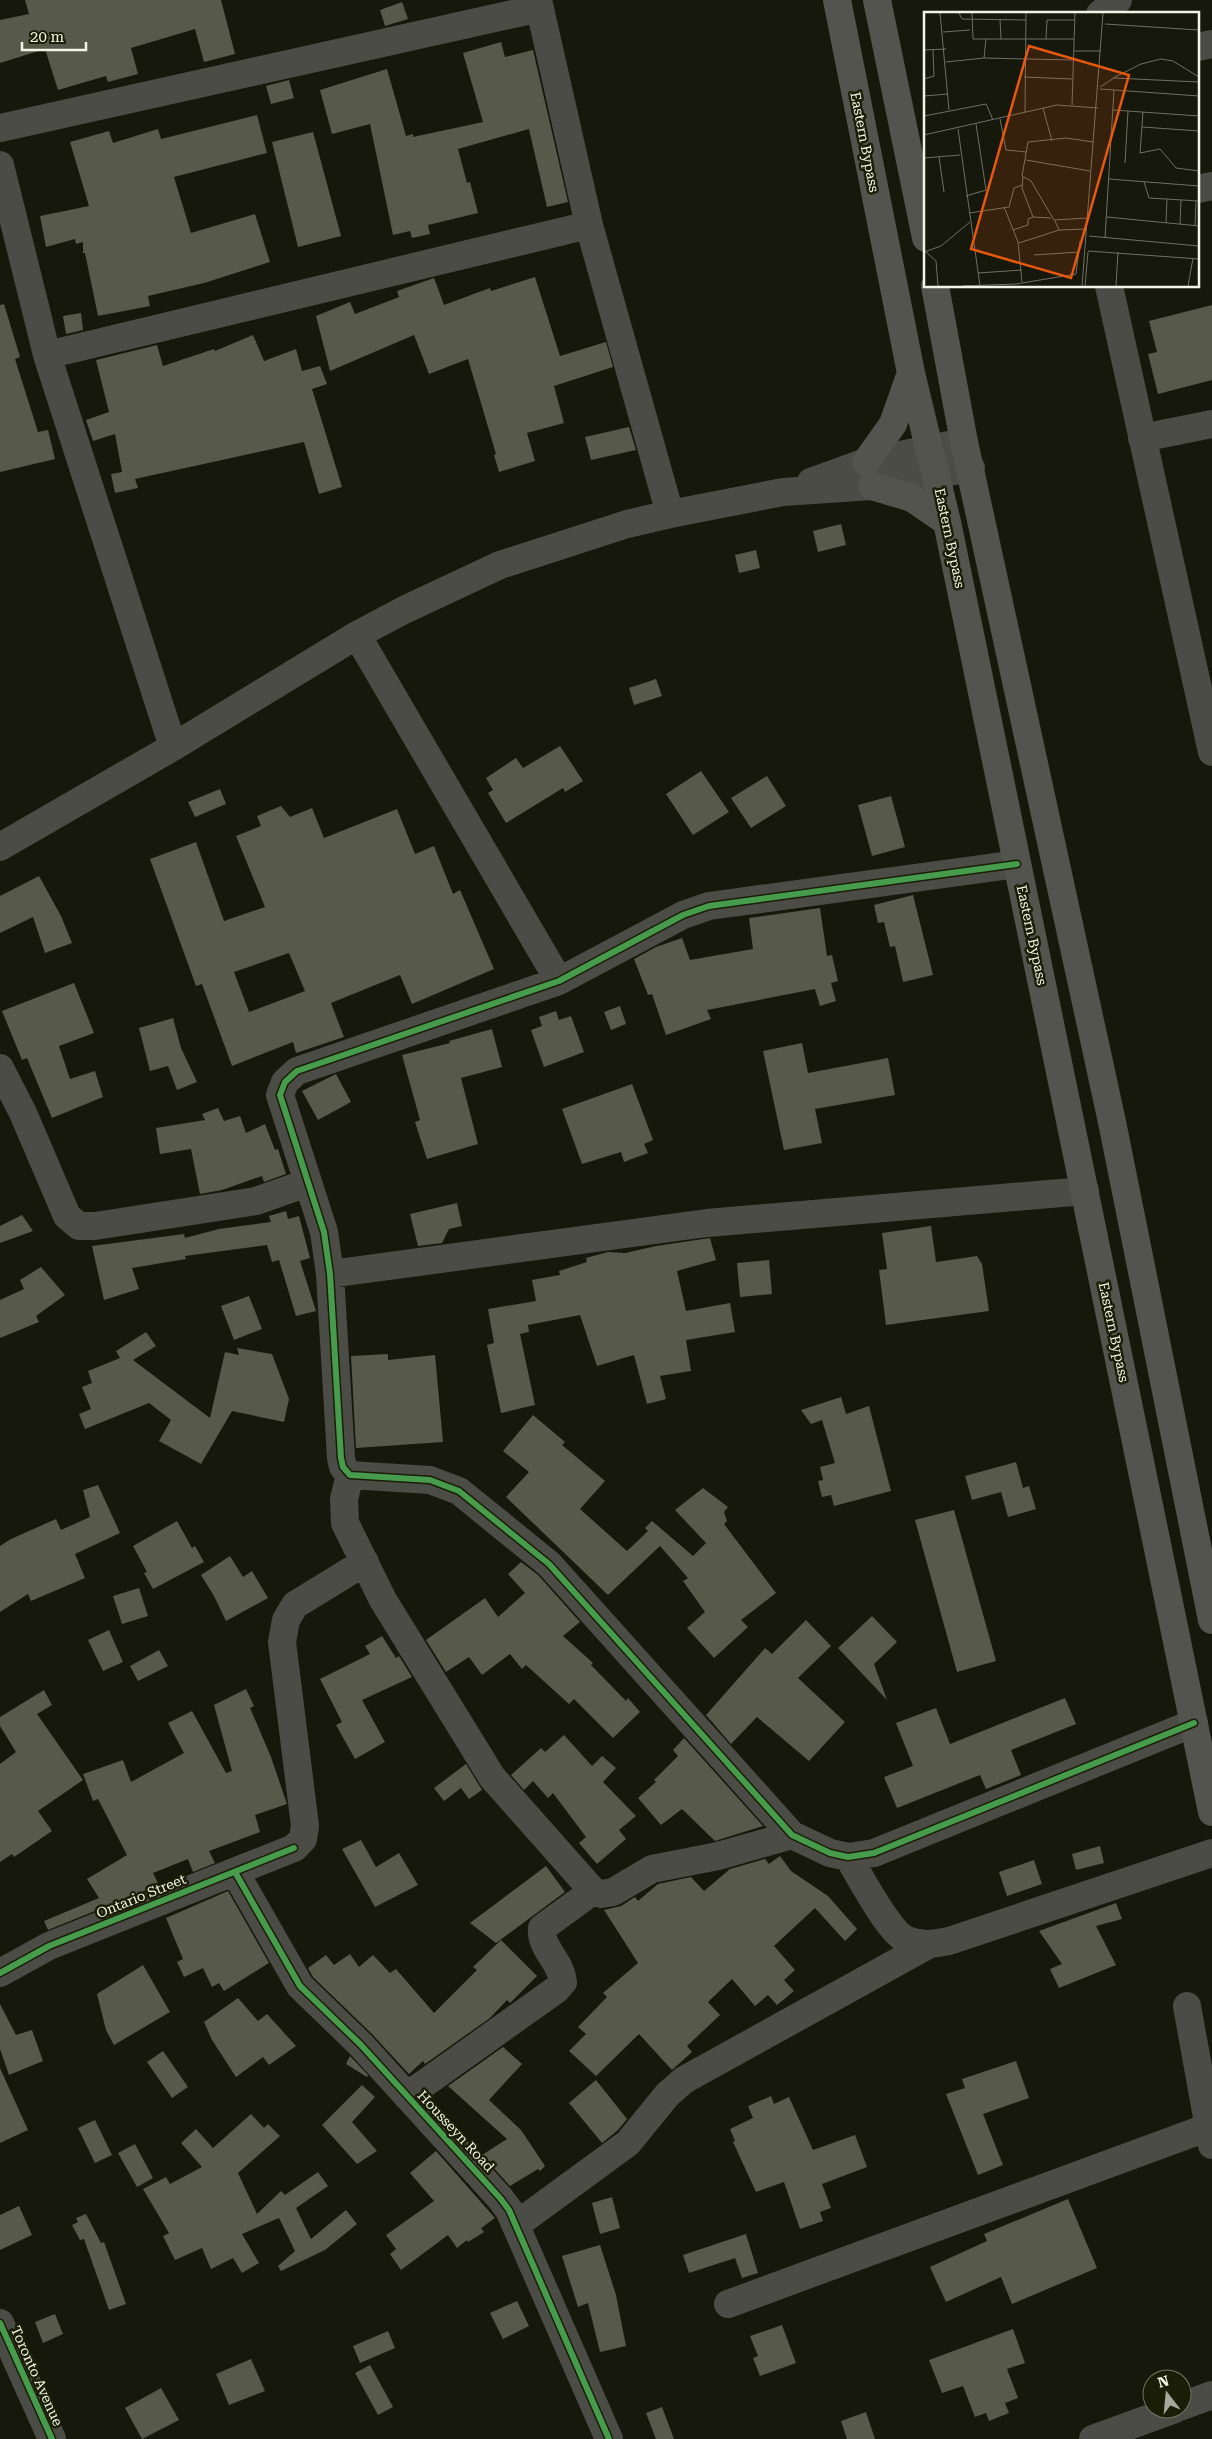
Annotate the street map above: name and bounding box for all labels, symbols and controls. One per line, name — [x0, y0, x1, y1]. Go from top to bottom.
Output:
inset map — [924, 12, 1200, 288]
scale bar — [22, 20, 86, 52]
text: 20 m — [30, 28, 65, 46]
street label: Eastern Bypass — [847, 90, 883, 194]
street label: Eastern Bypass — [932, 486, 968, 590]
street label: Eastern Bypass — [1014, 883, 1050, 987]
street label: Eastern Bypass — [1096, 1280, 1132, 1384]
street label: Ontario Street — [94, 1871, 188, 1921]
street label: Housseyn Road — [414, 2087, 498, 2175]
street label: Toronto Avenue — [8, 2324, 66, 2429]
north arrow — [1142, 2369, 1192, 2419]
text: N — [1156, 2372, 1171, 2391]

